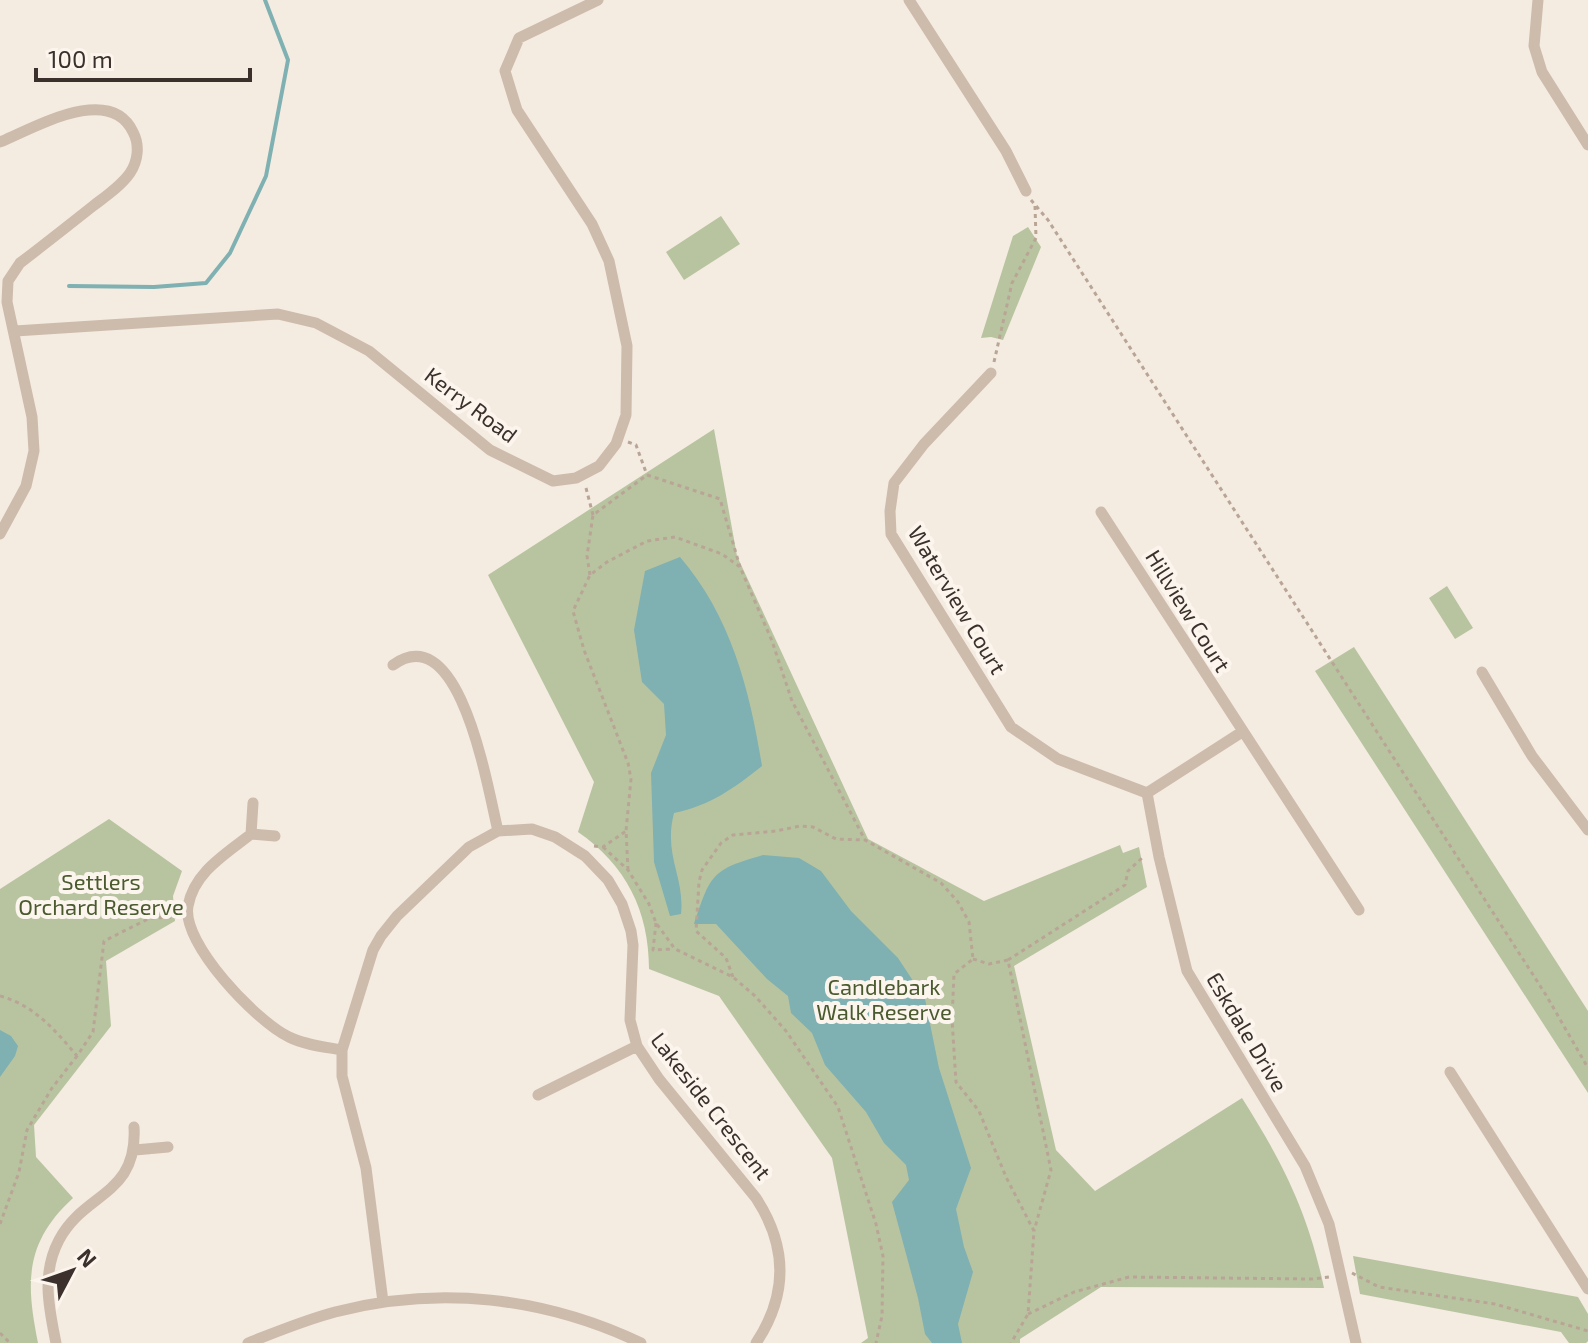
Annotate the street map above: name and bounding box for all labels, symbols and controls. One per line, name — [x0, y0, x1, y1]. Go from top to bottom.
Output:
scale bar — [36, 32, 250, 82]
text: 100 m — [48, 44, 113, 73]
street label: Kerry Road — [420, 361, 523, 447]
street label: Waterview Court — [903, 521, 1012, 678]
street label: Hillview Court — [1141, 545, 1237, 676]
park label: Settlers Orchard Reserve — [18, 868, 184, 919]
street label: Eskdale Drive — [1202, 967, 1294, 1096]
park label: Candlebark Walk Reserve — [816, 973, 952, 1024]
street label: Lakeside Crescent — [646, 1027, 777, 1184]
north arrow — [32, 1231, 112, 1311]
text: N — [73, 1243, 103, 1272]

